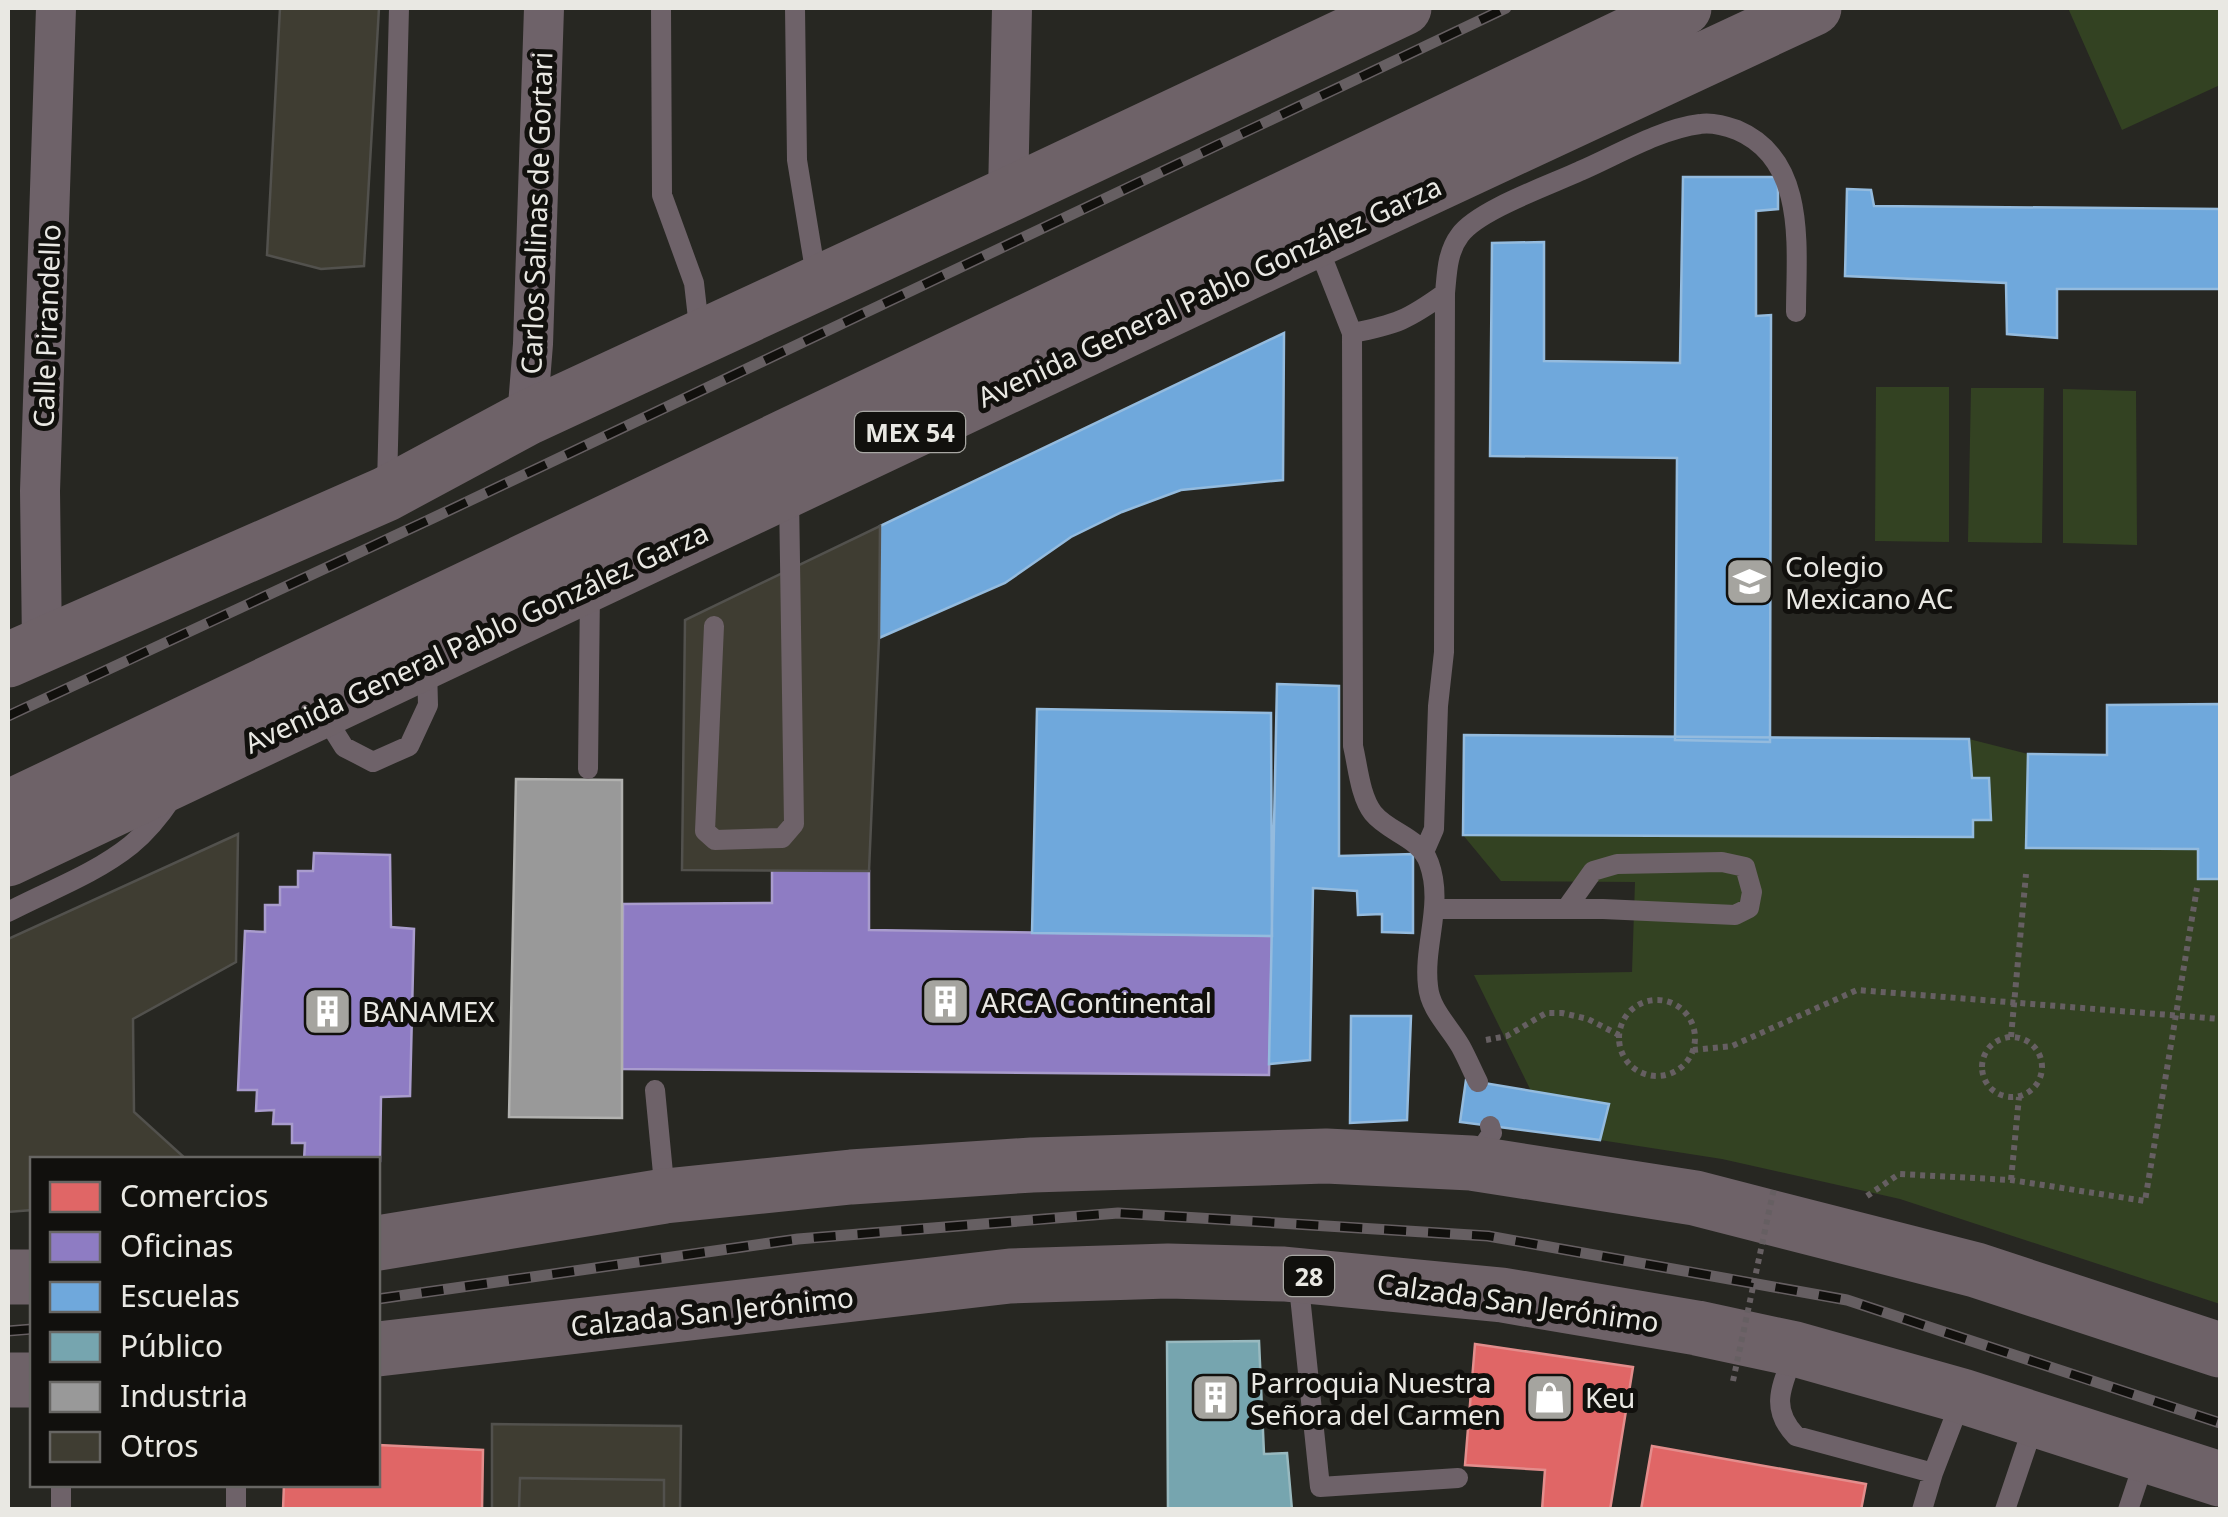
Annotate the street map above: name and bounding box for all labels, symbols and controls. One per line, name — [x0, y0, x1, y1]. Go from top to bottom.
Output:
street label: Carlos Salinas de Gortari — [511, 51, 561, 375]
street label: Avenida General Pablo González Garza — [971, 167, 1447, 415]
street label: Calle Pirandello — [23, 224, 69, 428]
road number: MEX 54 — [855, 412, 965, 452]
street label: Avenida General Pablo González Garza — [238, 513, 714, 761]
place label: Colegio Mexicano AC — [1785, 547, 1953, 617]
school or university icon: Colegio Mexicano AC — [1724, 556, 1776, 608]
building icon: ARCA Continental — [920, 976, 972, 1028]
place label: ARCA Continental — [981, 983, 1212, 1021]
building icon: BANAMEX — [301, 985, 353, 1037]
place label: BANAMEX — [362, 992, 495, 1030]
legend — [30, 1157, 380, 1487]
text: Comercios — [120, 1175, 269, 1216]
text: Oficinas — [120, 1225, 233, 1266]
road number: 28 — [1284, 1256, 1334, 1296]
street label: Calzada San Jerónimo — [1375, 1263, 1661, 1341]
text: Escuelas — [120, 1275, 240, 1316]
street label: Calzada San Jerónimo — [569, 1277, 855, 1345]
text: Público — [120, 1325, 223, 1366]
place label: Parroquia Nuestra Señora del Carmen — [1250, 1363, 1501, 1433]
shop icon: Keu — [1524, 1371, 1576, 1423]
building icon: Parroquia Nuestra Señora del Carmen — [1189, 1372, 1241, 1424]
text: Industria — [120, 1375, 248, 1416]
place label: Keu — [1585, 1378, 1635, 1416]
text: Otros — [120, 1425, 199, 1466]

